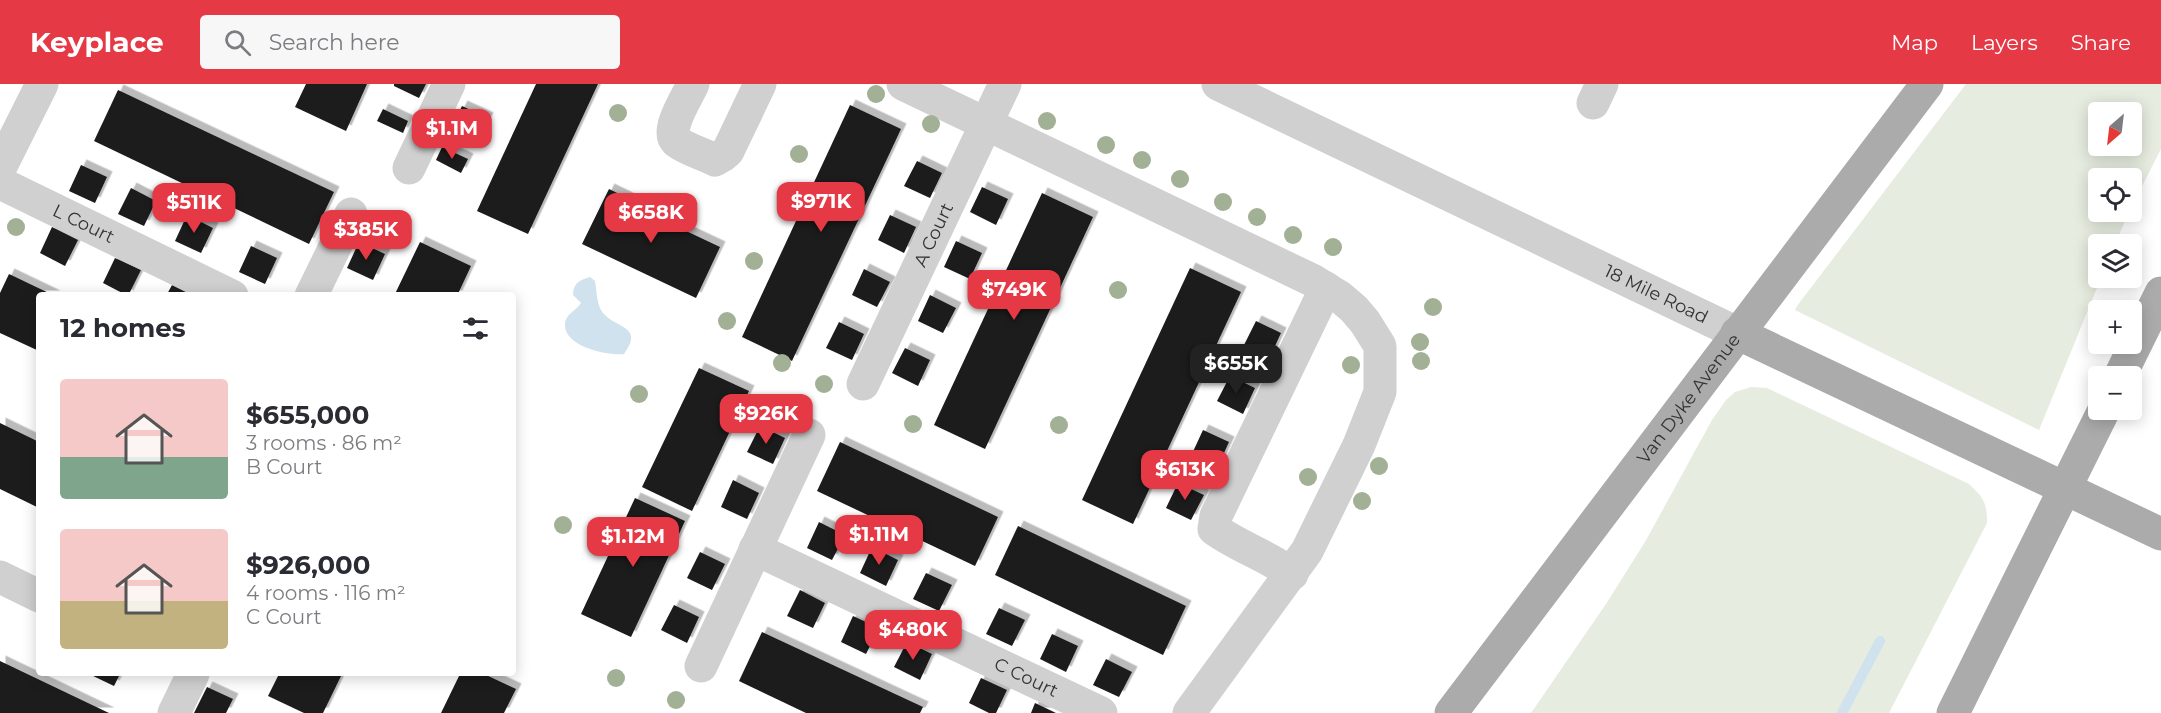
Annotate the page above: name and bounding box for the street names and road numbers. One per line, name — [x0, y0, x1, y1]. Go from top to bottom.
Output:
street label: L Court — [49, 199, 118, 248]
street label: A Court — [909, 199, 958, 270]
street label: 18 Mile Road — [1601, 260, 1712, 328]
street label: Van Dyke Avenue — [1632, 329, 1745, 468]
street label: C Court — [991, 653, 1062, 702]

